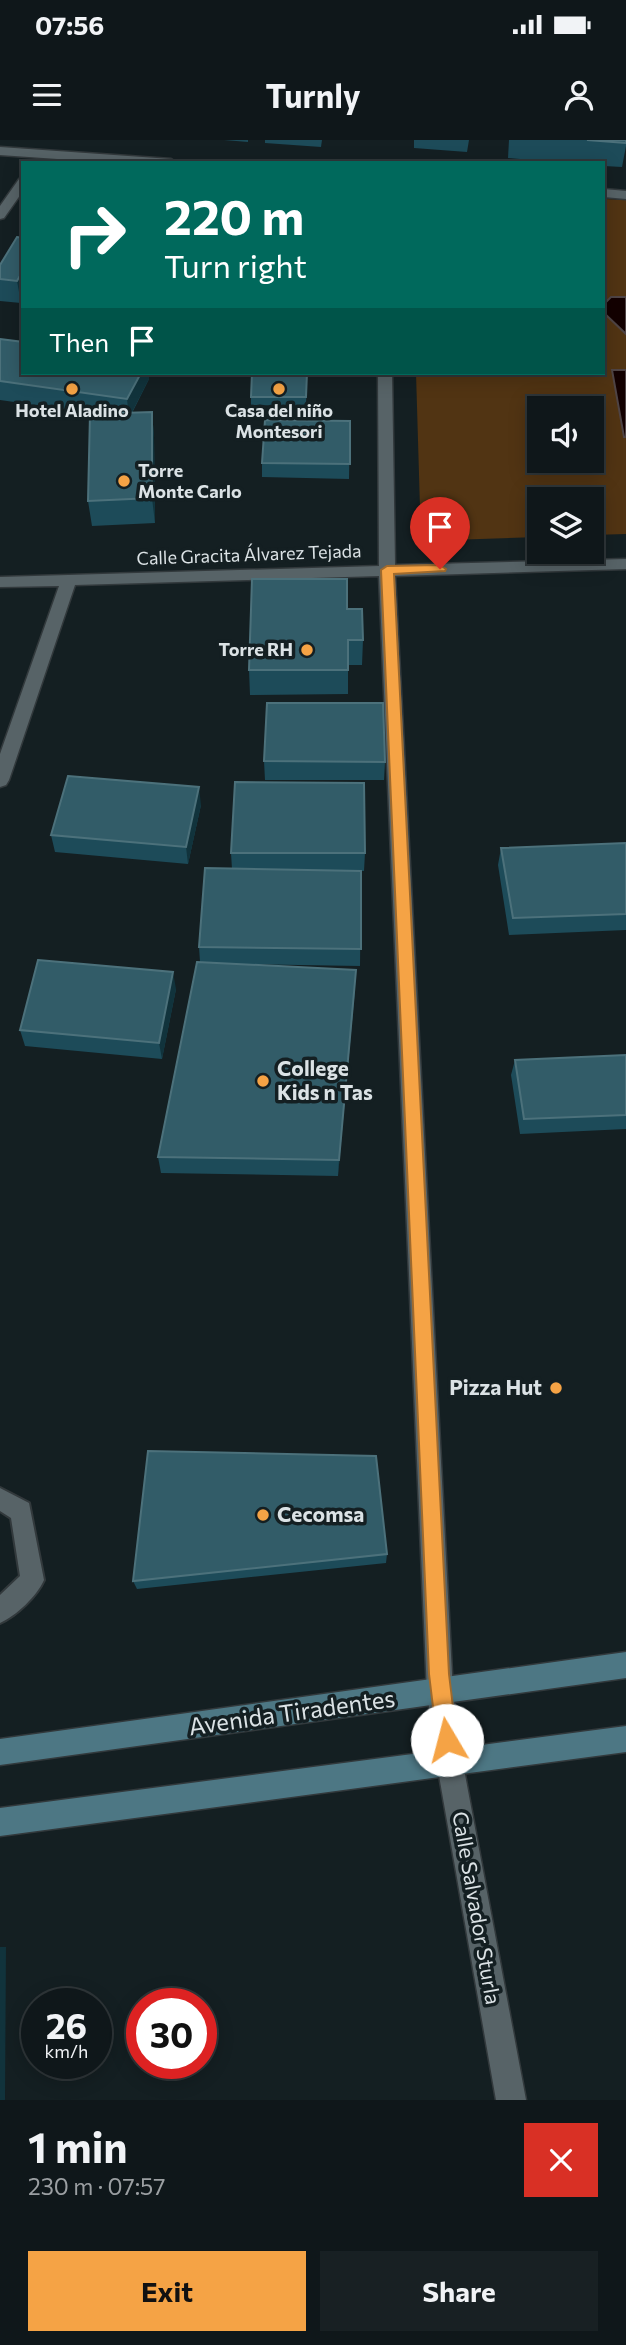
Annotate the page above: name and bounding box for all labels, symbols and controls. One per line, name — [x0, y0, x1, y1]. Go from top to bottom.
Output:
text: 07:56 — [35, 9, 104, 40]
text: Turnly — [266, 75, 360, 115]
icon: menu — [28, 76, 66, 114]
icon: person — [560, 76, 598, 114]
text: 220 m — [164, 185, 304, 245]
icon: right — [49, 189, 140, 280]
text: Turn right — [164, 245, 307, 285]
icon: arrive — [123, 322, 161, 360]
text: Then — [49, 326, 109, 357]
marker: Hotel Aladino — [64, 381, 80, 397]
marker: Casa del niño Montesori — [271, 381, 287, 397]
map controls — [527, 396, 604, 564]
button: sound — [527, 396, 604, 473]
place label: Hotel Aladino — [15, 399, 129, 421]
place label: Casa del niño Montesori — [225, 399, 333, 442]
place label: Torre Monte Carlo — [138, 459, 242, 502]
marker: Torre Monte Carlo — [116, 473, 132, 489]
button: layers — [527, 487, 604, 564]
pin — [410, 497, 470, 569]
icon: arrive — [421, 508, 459, 546]
street label: Calle Gracita Álvarez Tejada — [136, 539, 362, 569]
place label: Torre RH — [218, 638, 293, 660]
marker: Torre RH — [299, 642, 315, 658]
place label: College Kids n Tas — [277, 1055, 373, 1104]
marker: College Kids n Tas — [255, 1073, 271, 1089]
place label: Pizza Hut — [449, 1374, 542, 1399]
marker: Pizza Hut — [548, 1380, 564, 1396]
place label: Cecomsa — [277, 1501, 364, 1526]
marker: Cecomsa — [255, 1507, 271, 1523]
street label: Avenida Tiradentes — [187, 1683, 397, 1740]
position arrow — [410, 1703, 484, 1777]
street label: Calle Salvador Sturla — [448, 1809, 507, 2006]
speed limit sign: 30 — [126, 1988, 217, 2079]
text: 26 — [46, 2003, 87, 2046]
text: km/h — [45, 2040, 88, 2062]
text: 1 min — [28, 2120, 128, 2172]
button: close — [524, 2123, 598, 2197]
text: 230 m · 07:57 — [28, 2172, 165, 2200]
button: Exit — [28, 2251, 306, 2331]
button: Share — [320, 2251, 598, 2331]

